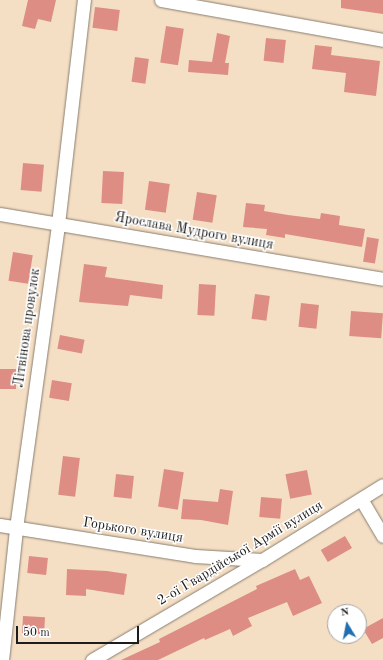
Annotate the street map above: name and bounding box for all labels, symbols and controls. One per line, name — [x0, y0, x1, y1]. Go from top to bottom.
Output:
street label: Ярослава Мудрого вулиця — [113, 209, 275, 253]
street label: Літвінова провулок — [10, 267, 44, 389]
street label: 2-ої Гвардійської Армії вулиця — [154, 497, 326, 609]
street label: Горького вулиця — [82, 514, 184, 546]
north arrow — [327, 604, 367, 644]
text: N — [340, 607, 350, 619]
scale bar — [18, 618, 141, 644]
text: 50 m — [23, 627, 50, 639]

